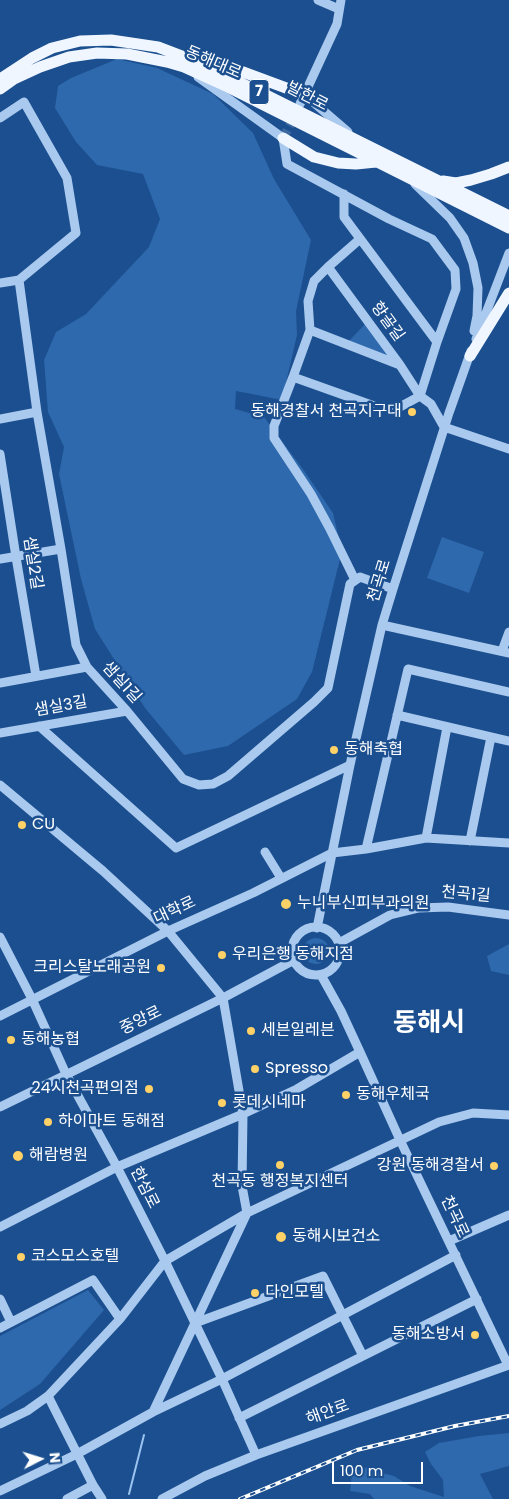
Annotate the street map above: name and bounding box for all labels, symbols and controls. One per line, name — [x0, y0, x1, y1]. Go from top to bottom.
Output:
street label: 동해대로 — [182, 43, 244, 83]
street label: 발한로 — [283, 78, 331, 116]
road number: 7 — [249, 80, 269, 104]
street label: 항골길 — [366, 298, 408, 346]
place label: 동해경찰서 천곡지구대 — [251, 402, 402, 422]
marker: 동해경찰서 천곡지구대 — [406, 406, 418, 418]
street label: 샘실2길 — [18, 535, 46, 591]
street label: 천곡로 — [364, 557, 396, 605]
street label: 샘실1길 — [97, 658, 145, 708]
street label: 샘실3길 — [33, 693, 89, 721]
place label: 동해축협 — [344, 740, 403, 760]
marker: 동해축협 — [328, 744, 340, 756]
place label: CU — [32, 815, 55, 835]
marker: CU — [16, 819, 28, 831]
street label: 천곡1길 — [441, 883, 491, 907]
street label: 대학로 — [151, 893, 199, 929]
place label: 누니부신피부과의원 — [297, 894, 429, 914]
marker: 누니부신피부과의원 — [279, 897, 293, 911]
place label: 우리은행 동해지점 — [232, 945, 354, 965]
marker: 우리은행 동해지점 — [216, 949, 228, 961]
place label: 크리스탈노래공원 — [33, 958, 151, 978]
marker: 크리스탈노래공원 — [155, 962, 167, 974]
street label: 중앙로 — [117, 1003, 165, 1039]
district label: 동해시 — [393, 1008, 465, 1040]
place label: 세븐일레븐 — [261, 1021, 335, 1041]
marker: 세븐일레븐 — [245, 1025, 257, 1037]
place label: 동해농협 — [21, 1030, 80, 1050]
marker: 동해농협 — [5, 1034, 17, 1046]
place label: Spresso — [265, 1059, 328, 1079]
marker: Spresso — [249, 1063, 261, 1075]
place label: 24시천곡편의점 — [31, 1079, 139, 1099]
marker: 24시천곡편의점 — [143, 1083, 155, 1095]
place label: 동해우체국 — [356, 1085, 430, 1105]
marker: 동해우체국 — [340, 1089, 352, 1101]
place label: 롯데시네마 — [232, 1093, 306, 1113]
marker: 롯데시네마 — [216, 1097, 228, 1109]
place label: 하이마트 동해점 — [58, 1112, 165, 1132]
marker: 하이마트 동해점 — [42, 1116, 54, 1128]
place label: 해람병원 — [29, 1146, 88, 1166]
marker: 해람병원 — [11, 1149, 25, 1163]
place label: 강원 동해경찰서 — [377, 1156, 484, 1176]
marker: 천곡동 행정복지센터 — [274, 1159, 286, 1171]
marker: 강원 동해경찰서 — [488, 1160, 500, 1172]
street label: 한섬로 — [125, 1164, 163, 1212]
place label: 천곡동 행정복지센터 — [212, 1172, 348, 1192]
street label: 천곡로 — [436, 1193, 472, 1241]
place label: 동해시보건소 — [292, 1227, 380, 1247]
marker: 동해시보건소 — [274, 1230, 288, 1244]
place label: 코스모스호텔 — [31, 1247, 119, 1267]
marker: 코스모스호텔 — [15, 1251, 27, 1263]
place label: 다인모텔 — [265, 1283, 324, 1303]
marker: 다인모텔 — [249, 1287, 261, 1299]
place label: 동해소방서 — [391, 1325, 465, 1345]
marker: 동해소방서 — [469, 1329, 481, 1341]
street label: 해안로 — [304, 1396, 352, 1430]
north arrow — [15, 1434, 65, 1484]
text: N — [45, 1452, 65, 1464]
scale bar — [334, 1452, 425, 1484]
text: 100 m — [340, 1460, 383, 1481]

